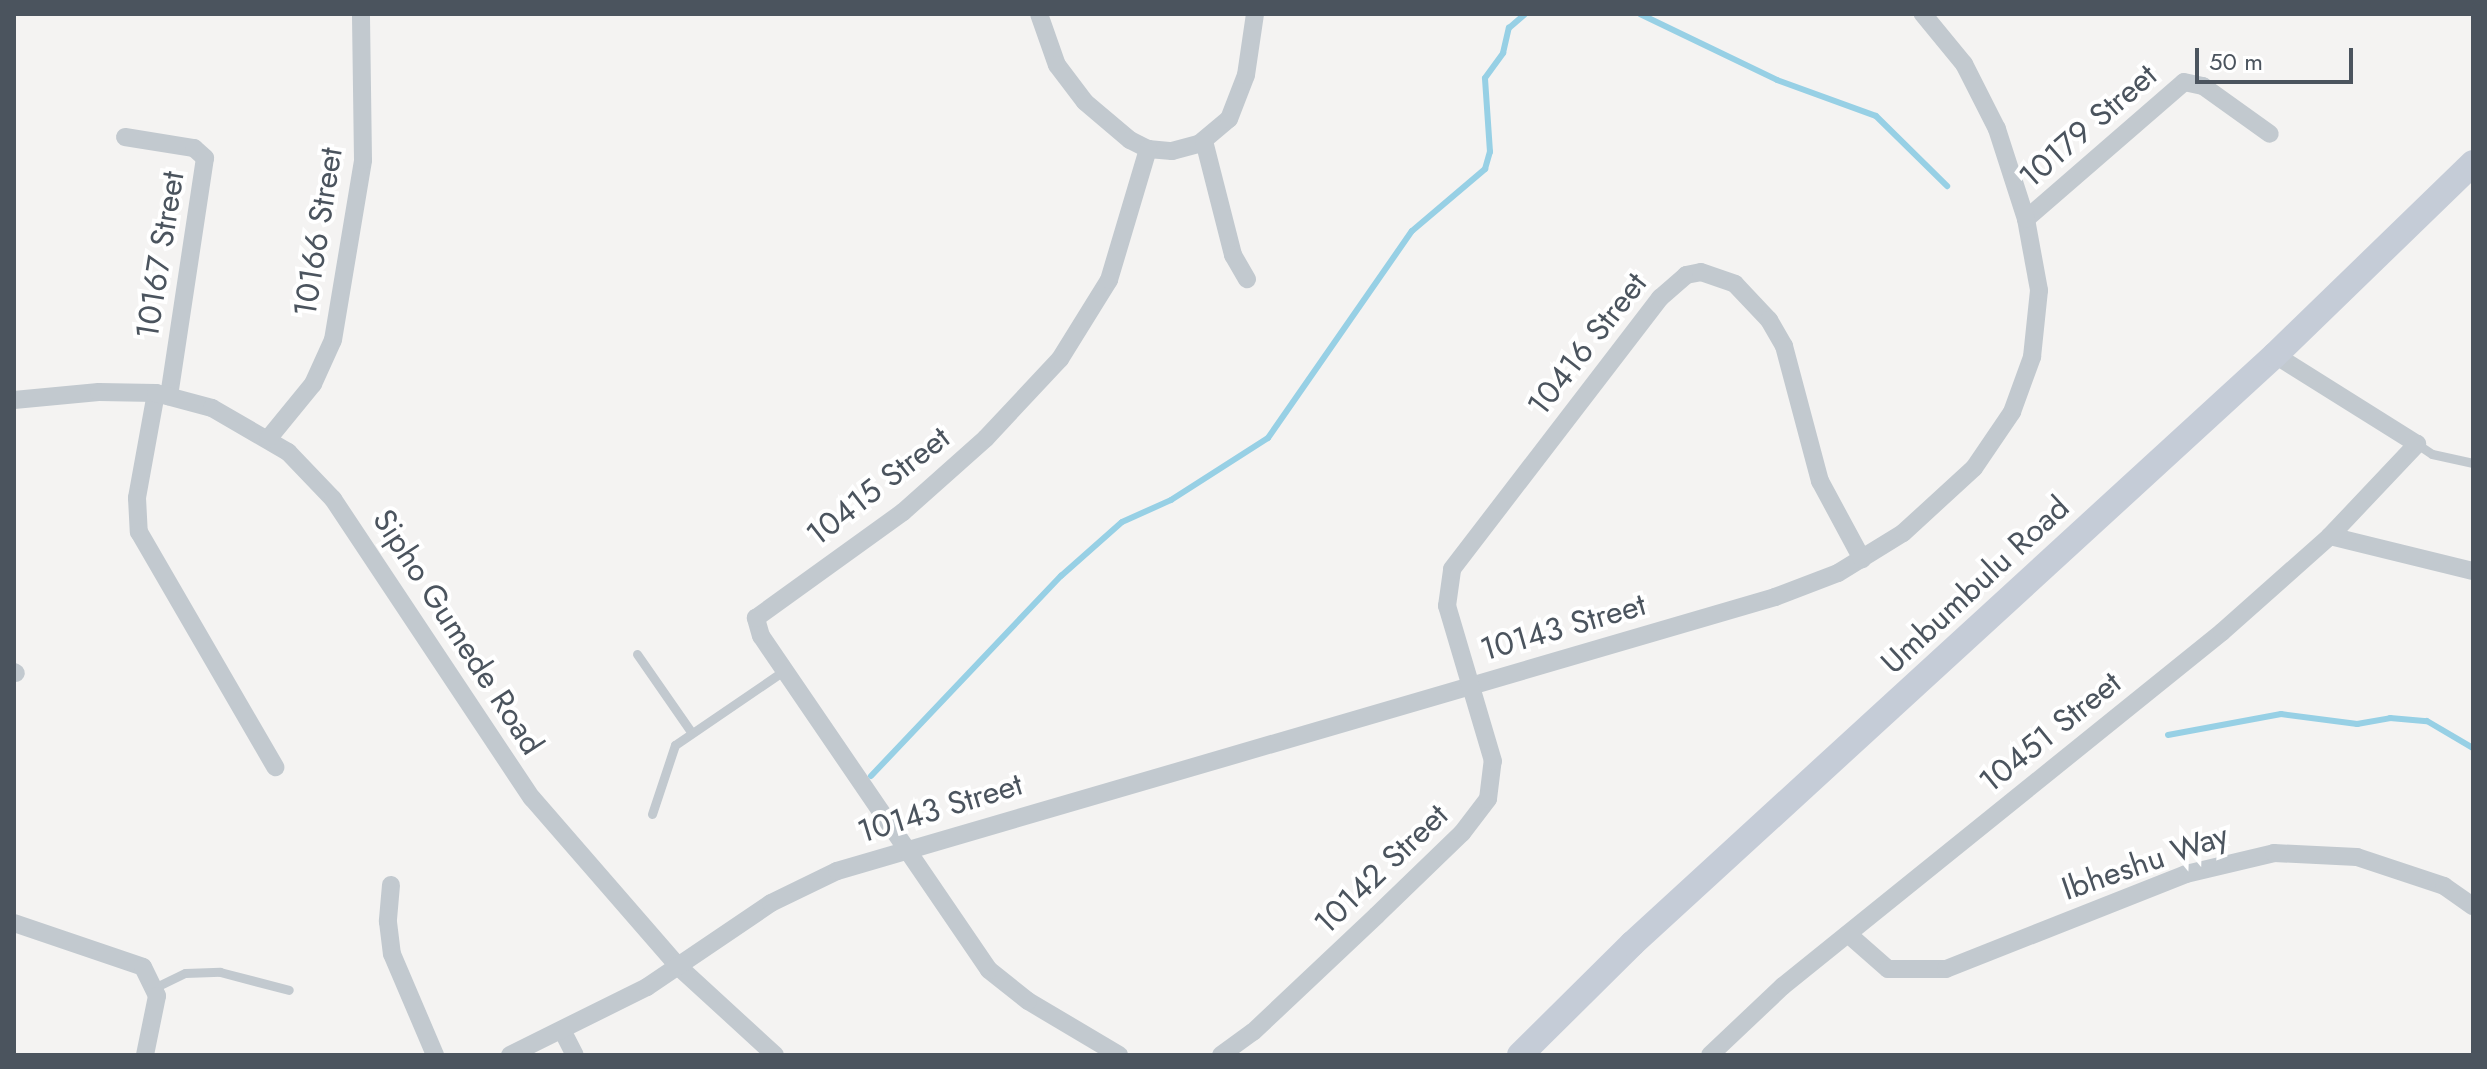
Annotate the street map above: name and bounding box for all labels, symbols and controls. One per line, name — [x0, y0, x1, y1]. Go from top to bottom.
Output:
scale bar — [2199, 32, 2357, 82]
text: 50 m — [2209, 44, 2263, 79]
street label: 10179 Street — [2012, 56, 2164, 196]
street label: 10166 Street — [286, 145, 350, 319]
street label: 10167 Street — [128, 168, 192, 342]
street label: 10416 Street — [1519, 265, 1655, 423]
street label: 10415 Street — [799, 418, 957, 554]
street label: Umbumbulu Road — [1873, 488, 2077, 682]
street label: Sipho Gumede Road — [364, 502, 552, 762]
street label: 10143 Street — [1476, 585, 1650, 669]
street label: 10451 Street — [1972, 663, 2128, 801]
street label: 10143 Street — [853, 765, 1027, 851]
street label: 10142 Street — [1306, 796, 1456, 942]
street label: Ibheshu Way — [2057, 816, 2233, 908]

